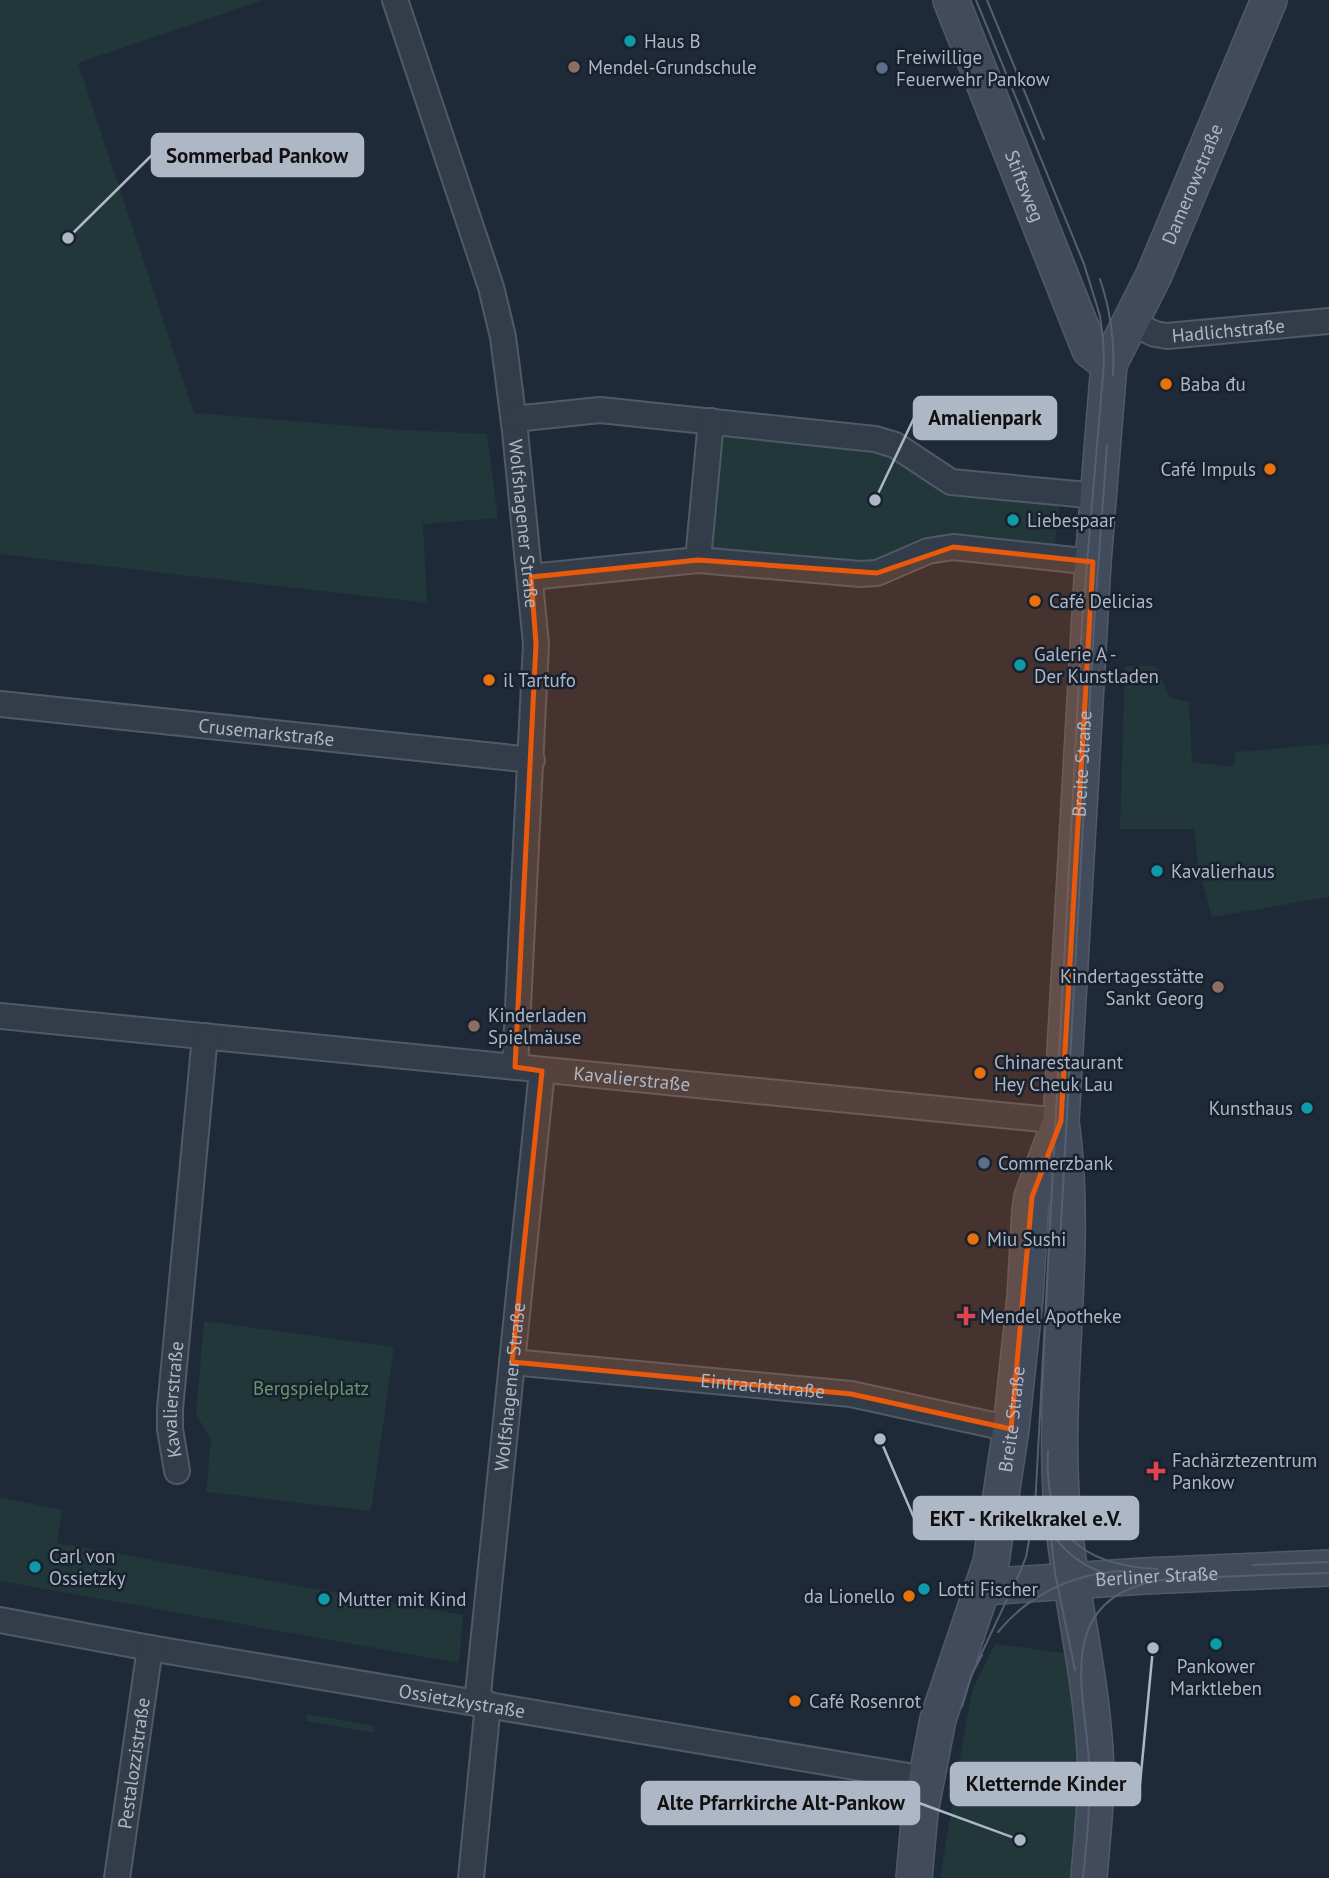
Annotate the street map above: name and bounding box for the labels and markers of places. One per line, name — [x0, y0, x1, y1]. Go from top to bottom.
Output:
place label: Haus B — [644, 29, 701, 53]
marker: Haus B — [622, 33, 638, 49]
place label: Freiwillige Feuerwehr Pankow — [896, 45, 1050, 91]
place label: Mendel-Grundschule — [588, 55, 757, 79]
marker: Mendel-Grundschule — [566, 59, 582, 75]
marker: Freiwillige Feuerwehr Pankow — [874, 60, 890, 76]
callout: Sommerbad Pankow — [152, 134, 363, 176]
place label: Baba đu — [1180, 372, 1246, 396]
marker: Baba đu — [1158, 376, 1174, 392]
callout: Amalienpark — [914, 397, 1056, 439]
place label: Café Impuls — [1160, 457, 1256, 481]
marker: Café Impuls — [1262, 461, 1278, 477]
place label: Liebespaar — [1027, 508, 1116, 532]
marker: Liebespaar — [1005, 512, 1021, 528]
place label: Café Delicias — [1049, 589, 1153, 613]
marker: Café Delicias — [1027, 593, 1043, 609]
place label: Galerie A - Der Kunstladen — [1034, 642, 1159, 688]
marker: Galerie A - Der Kunstladen — [1012, 657, 1028, 673]
place label: il Tartufo — [503, 668, 576, 692]
marker: il Tartufo — [481, 672, 497, 688]
place label: Kavalierhaus — [1171, 859, 1275, 883]
marker: Kavalierhaus — [1149, 863, 1165, 879]
place label: Kindertagesstätte Sankt Georg — [1060, 964, 1204, 1010]
marker: Kindertagesstätte Sankt Georg — [1210, 979, 1226, 995]
place label: Kinderladen Spielmäuse — [488, 1003, 587, 1049]
marker: Kinderladen Spielmäuse — [466, 1018, 482, 1034]
place label: Chinarestaurant Hey Cheuk Lau — [994, 1050, 1124, 1096]
marker: Chinarestaurant Hey Cheuk Lau — [972, 1065, 988, 1081]
place label: Kunsthaus — [1209, 1096, 1293, 1120]
marker: Kunsthaus — [1299, 1100, 1315, 1116]
place label: Commerzbank — [998, 1151, 1113, 1175]
marker: Commerzbank — [976, 1155, 992, 1171]
place label: Miu Sushi — [987, 1227, 1066, 1251]
marker: Miu Sushi — [965, 1231, 981, 1247]
place label: Mendel Apotheke — [980, 1304, 1122, 1328]
marker: Mendel Apotheke — [958, 1308, 974, 1324]
place label: Fachärztezentrum Pankow — [1172, 1448, 1317, 1494]
marker: Fachärztezentrum Pankow — [1146, 1461, 1166, 1481]
callout: EKT - Krikelkrakel e.V. — [914, 1497, 1138, 1539]
place label: Carl von Ossietzky — [49, 1544, 126, 1590]
marker: Carl von Ossietzky — [27, 1559, 43, 1575]
place label: Lotti Fischer — [938, 1577, 1038, 1601]
marker: Lotti Fischer — [916, 1581, 932, 1597]
place label: da Lionello — [804, 1584, 895, 1608]
place label: Mutter mit Kind — [338, 1587, 466, 1611]
marker: da Lionello — [901, 1588, 917, 1604]
marker: Mutter mit Kind — [316, 1591, 332, 1607]
marker: Pankower Marktleben — [1208, 1636, 1224, 1652]
place label: Pankower Marktleben — [1170, 1654, 1262, 1700]
place label: Café Rosenrot — [809, 1689, 922, 1713]
marker: Café Rosenrot — [787, 1693, 803, 1709]
callout: Kletternde Kinder — [951, 1763, 1140, 1805]
callout: Alte Pfarrkirche Alt-Pankow — [642, 1782, 919, 1824]

